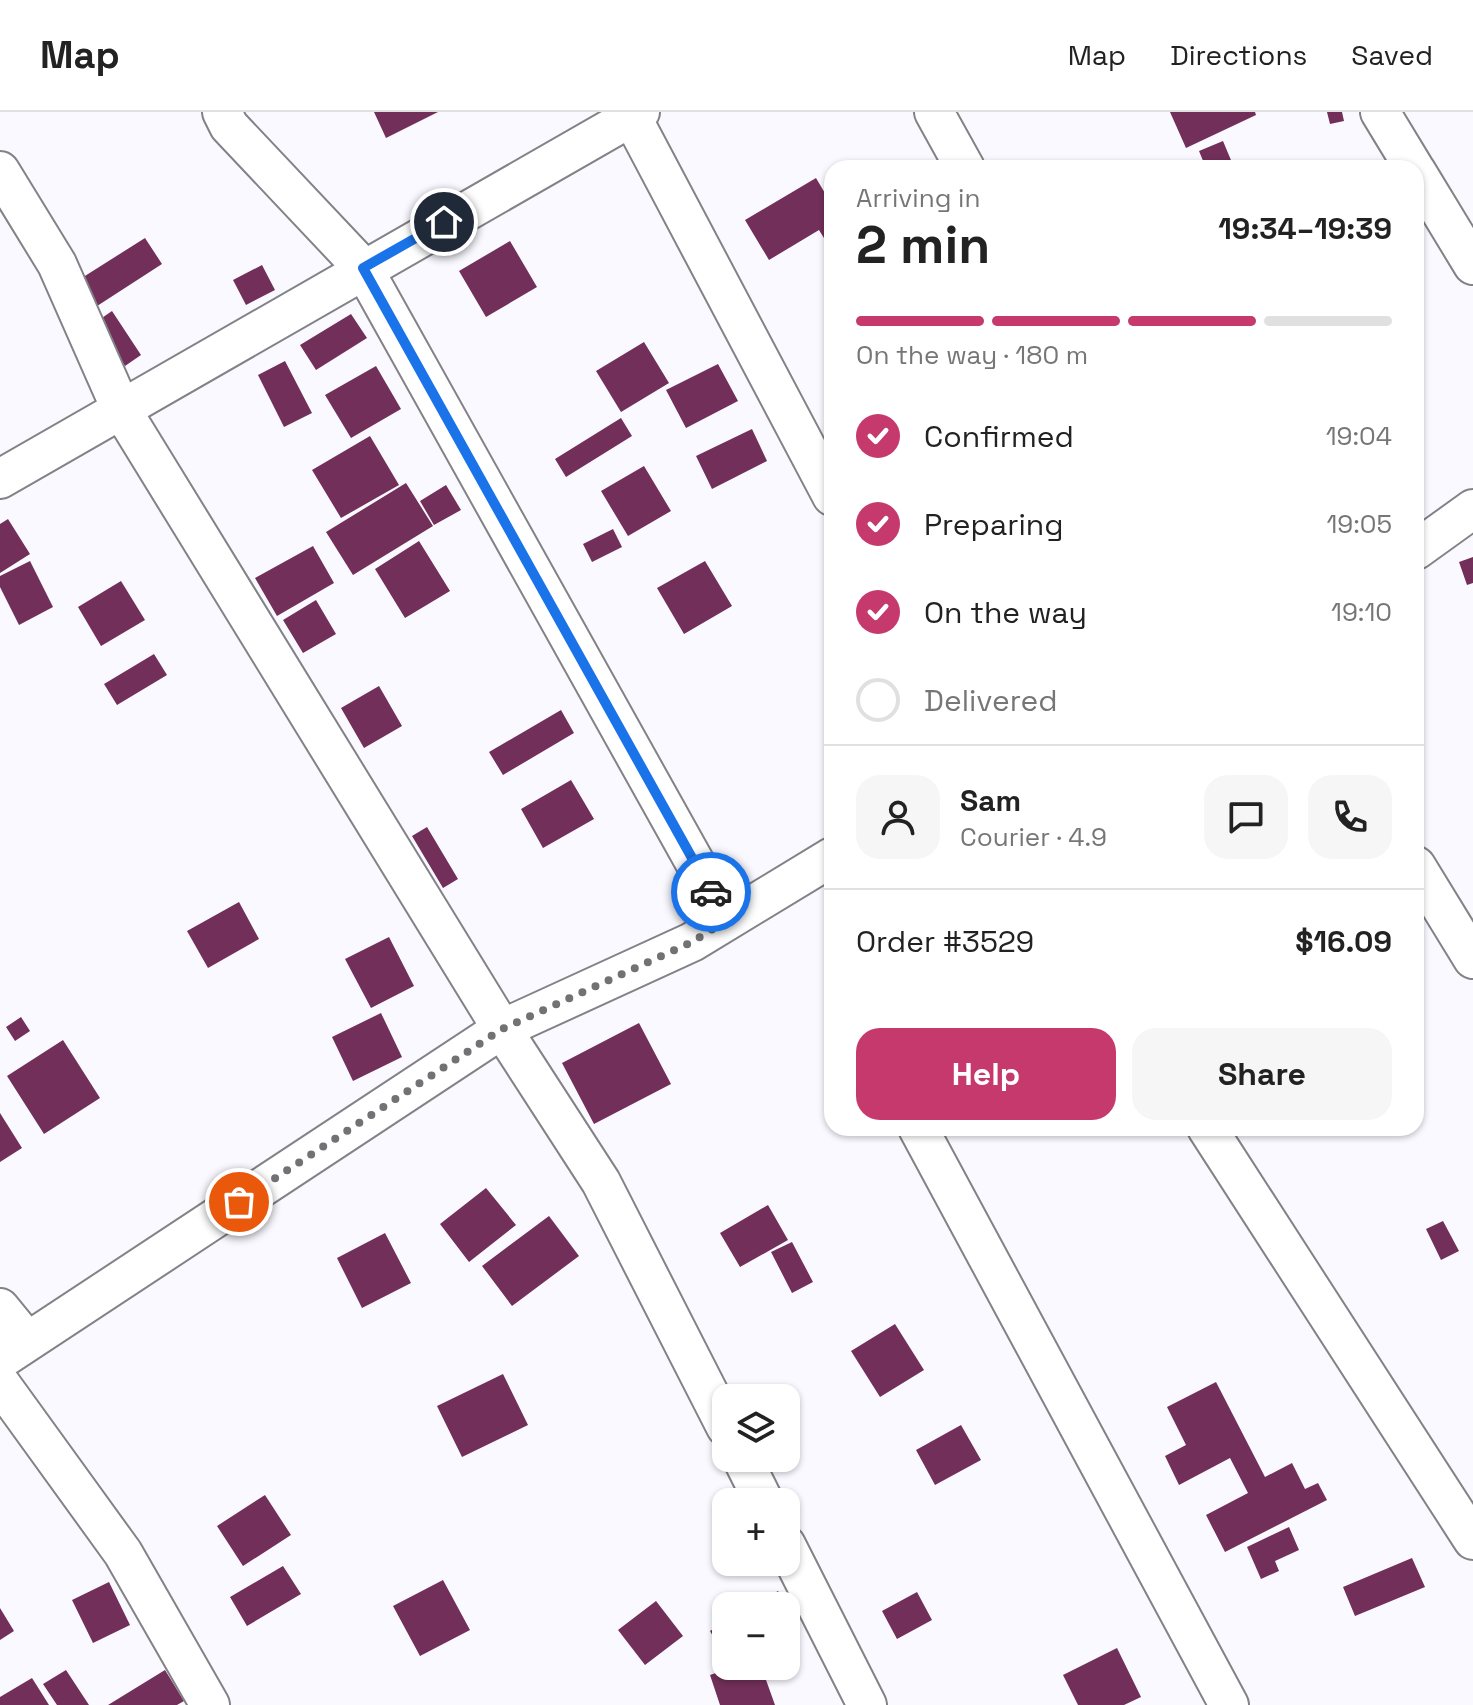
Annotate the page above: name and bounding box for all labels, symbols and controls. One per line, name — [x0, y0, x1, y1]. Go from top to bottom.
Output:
text: Map — [40, 31, 120, 79]
text: Map — [1068, 37, 1126, 73]
text: Directions — [1170, 37, 1307, 73]
text: Saved — [1351, 37, 1433, 73]
text: Arriving in — [856, 181, 980, 215]
pin — [410, 188, 478, 256]
icon: home — [422, 200, 466, 244]
text: 19:34–19:39 — [1218, 209, 1392, 248]
text: 2 min — [856, 212, 990, 278]
text: On the way · 180 m — [856, 338, 1088, 372]
icon: check — [856, 414, 900, 458]
text: Confirmed — [924, 417, 1074, 456]
text: 19:04 — [1326, 419, 1392, 453]
icon: check — [856, 502, 900, 546]
text: Preparing — [924, 505, 1063, 544]
text: 19:05 — [1326, 507, 1392, 541]
icon: check — [856, 590, 900, 634]
text: On the way — [924, 593, 1087, 632]
text: 19:10 — [1331, 595, 1392, 629]
text: Delivered — [924, 681, 1058, 720]
button: person — [856, 775, 940, 859]
button: chat — [1204, 775, 1288, 859]
button: phone — [1308, 775, 1392, 859]
text: Sam — [960, 781, 1021, 820]
text: Courier · 4.9 — [960, 820, 1107, 854]
courier — [671, 852, 751, 932]
icon: car — [689, 870, 733, 914]
text: Order #3529 — [856, 922, 1034, 961]
text: $16.09 — [1295, 922, 1392, 961]
button: Help — [856, 1028, 1116, 1120]
button: Share — [1132, 1028, 1392, 1120]
pin — [205, 1168, 273, 1236]
icon: bag — [217, 1180, 261, 1224]
map controls — [712, 1384, 800, 1680]
button: layers — [712, 1384, 800, 1472]
button: + — [712, 1488, 800, 1576]
button: − — [712, 1592, 800, 1680]

